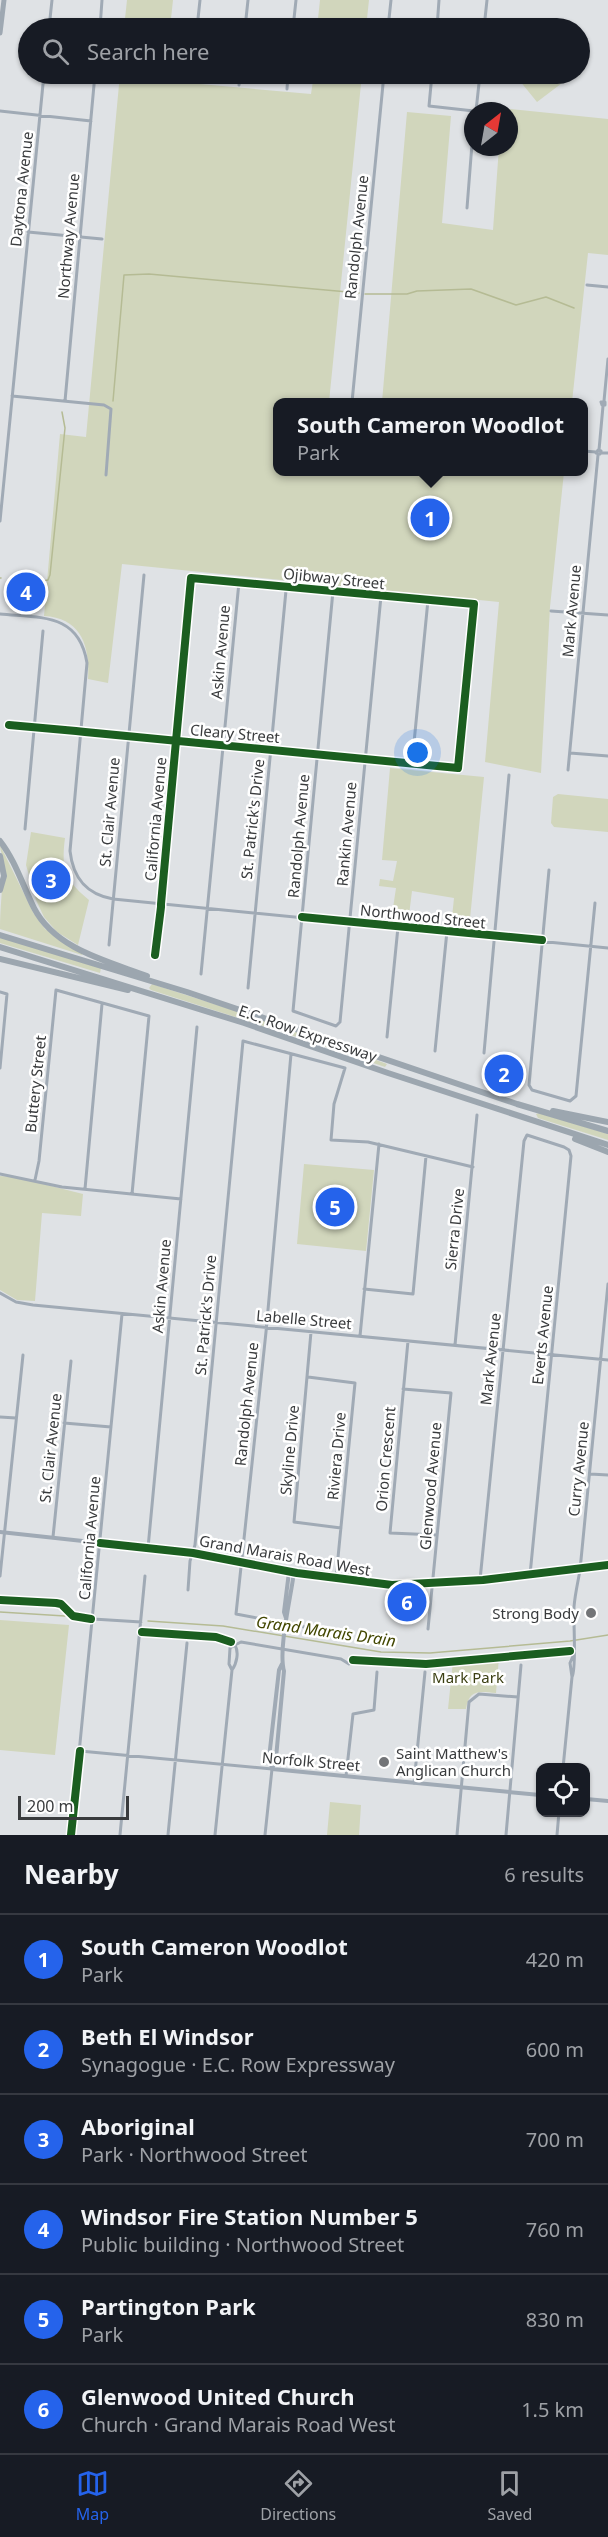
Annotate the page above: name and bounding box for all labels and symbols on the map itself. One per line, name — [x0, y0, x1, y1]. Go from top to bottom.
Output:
north arrow — [464, 102, 518, 156]
street label: Daytona Avenue — [5, 130, 37, 248]
street label: Northway Avenue — [53, 172, 83, 300]
street label: Randolph Avenue — [340, 174, 372, 300]
pin: 1 — [410, 496, 450, 540]
street label: Ojibway Street — [282, 563, 386, 593]
street label: Mark Avenue — [557, 564, 585, 658]
pin: 4 — [6, 570, 46, 614]
street label: Askin Avenue — [206, 604, 234, 700]
street label: Cleary Street — [189, 719, 281, 747]
your location — [403, 738, 432, 767]
street label: St. Clair Avenue — [94, 756, 124, 868]
street label: California Avenue — [140, 756, 170, 882]
street label: St. Patrick's Drive — [236, 758, 268, 880]
street label: Randolph Avenue — [283, 773, 313, 899]
street label: Rankin Avenue — [331, 781, 361, 887]
pin: 3 — [32, 858, 70, 902]
street label: Northwood Street — [359, 899, 487, 933]
street label: E.C. Row Expressway — [236, 1000, 380, 1066]
street label: Buttery Street — [20, 1034, 50, 1134]
pin: 2 — [484, 1052, 524, 1096]
pin: 5 — [316, 1184, 354, 1230]
street label: Sierra Drive — [440, 1187, 468, 1271]
street label: Askin Avenue — [147, 1238, 175, 1334]
street label: St. Patrick's Drive — [190, 1254, 220, 1376]
street label: Everts Avenue — [527, 1284, 557, 1386]
street label: Labelle Street — [255, 1305, 353, 1333]
street label: Mark Avenue — [475, 1312, 505, 1406]
street label: Randolph Avenue — [230, 1341, 262, 1467]
street label: St. Clair Avenue — [34, 1392, 66, 1504]
street label: Skyline Drive — [275, 1404, 303, 1496]
street label: Orion Crescent — [370, 1405, 400, 1512]
street label: Riviera Drive — [322, 1411, 350, 1501]
street label: Glenwood Avenue — [414, 1421, 446, 1551]
street label: Curry Avenue — [563, 1421, 593, 1517]
street label: California Avenue — [74, 1475, 104, 1601]
street label: Grand Marais Road West — [198, 1530, 373, 1580]
pin: 6 — [388, 1580, 426, 1624]
place label: Strong Body — [492, 1603, 579, 1623]
marker: Strong Body — [584, 1606, 598, 1620]
water label: Grand Marais Drain — [255, 1610, 397, 1652]
park label: Mark Park — [432, 1667, 504, 1687]
place label: Saint Matthew's Anglican Church — [396, 1743, 511, 1780]
street label: Norfolk Street — [261, 1747, 362, 1775]
marker: Saint Matthew's Anglican Church — [377, 1755, 391, 1769]
scale bar — [18, 1793, 129, 1820]

